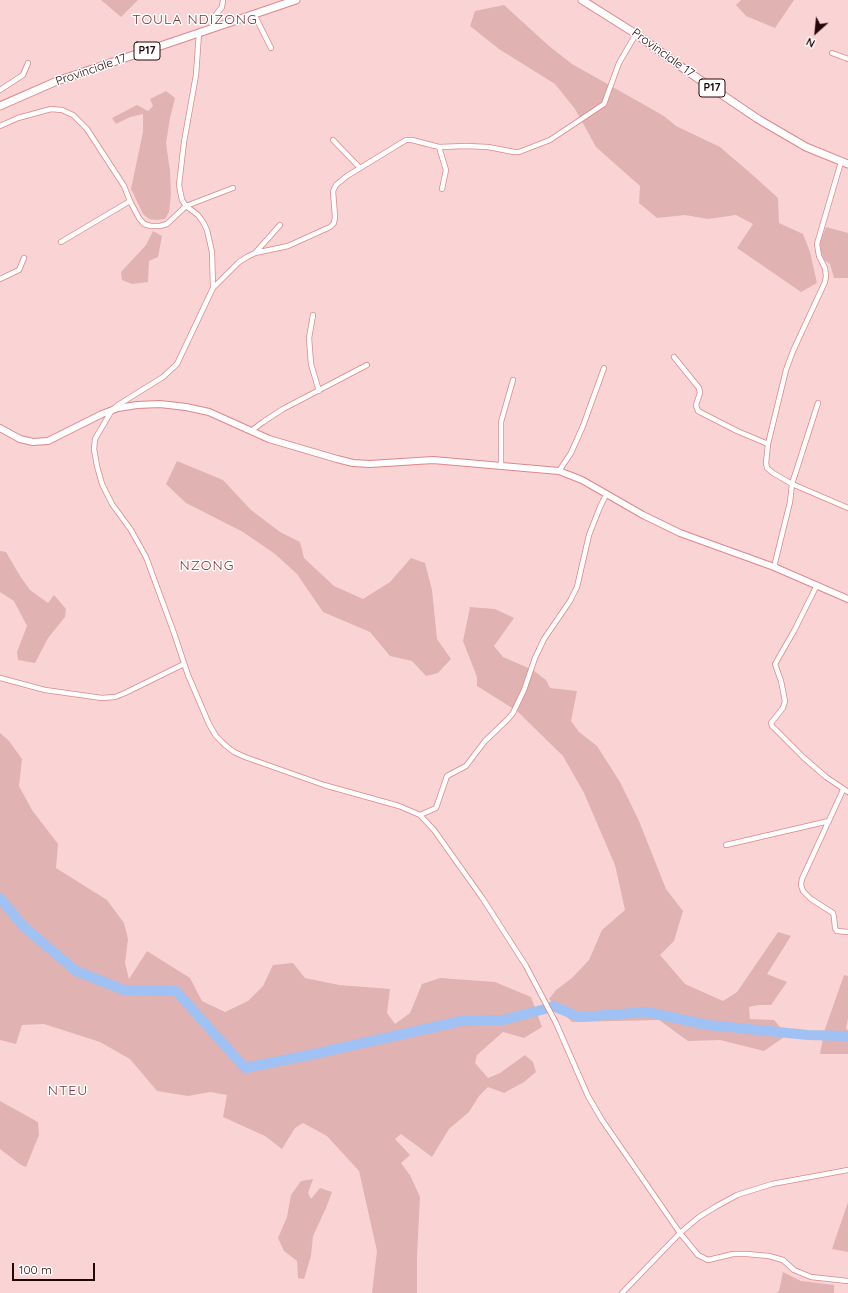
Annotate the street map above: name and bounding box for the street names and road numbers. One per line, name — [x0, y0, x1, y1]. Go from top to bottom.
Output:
street label: Provinciale 17 — [629, 25, 697, 81]
road number: P17 — [134, 42, 160, 60]
street label: Provinciale 17 — [54, 51, 128, 89]
road number: P17 — [699, 79, 725, 97]

